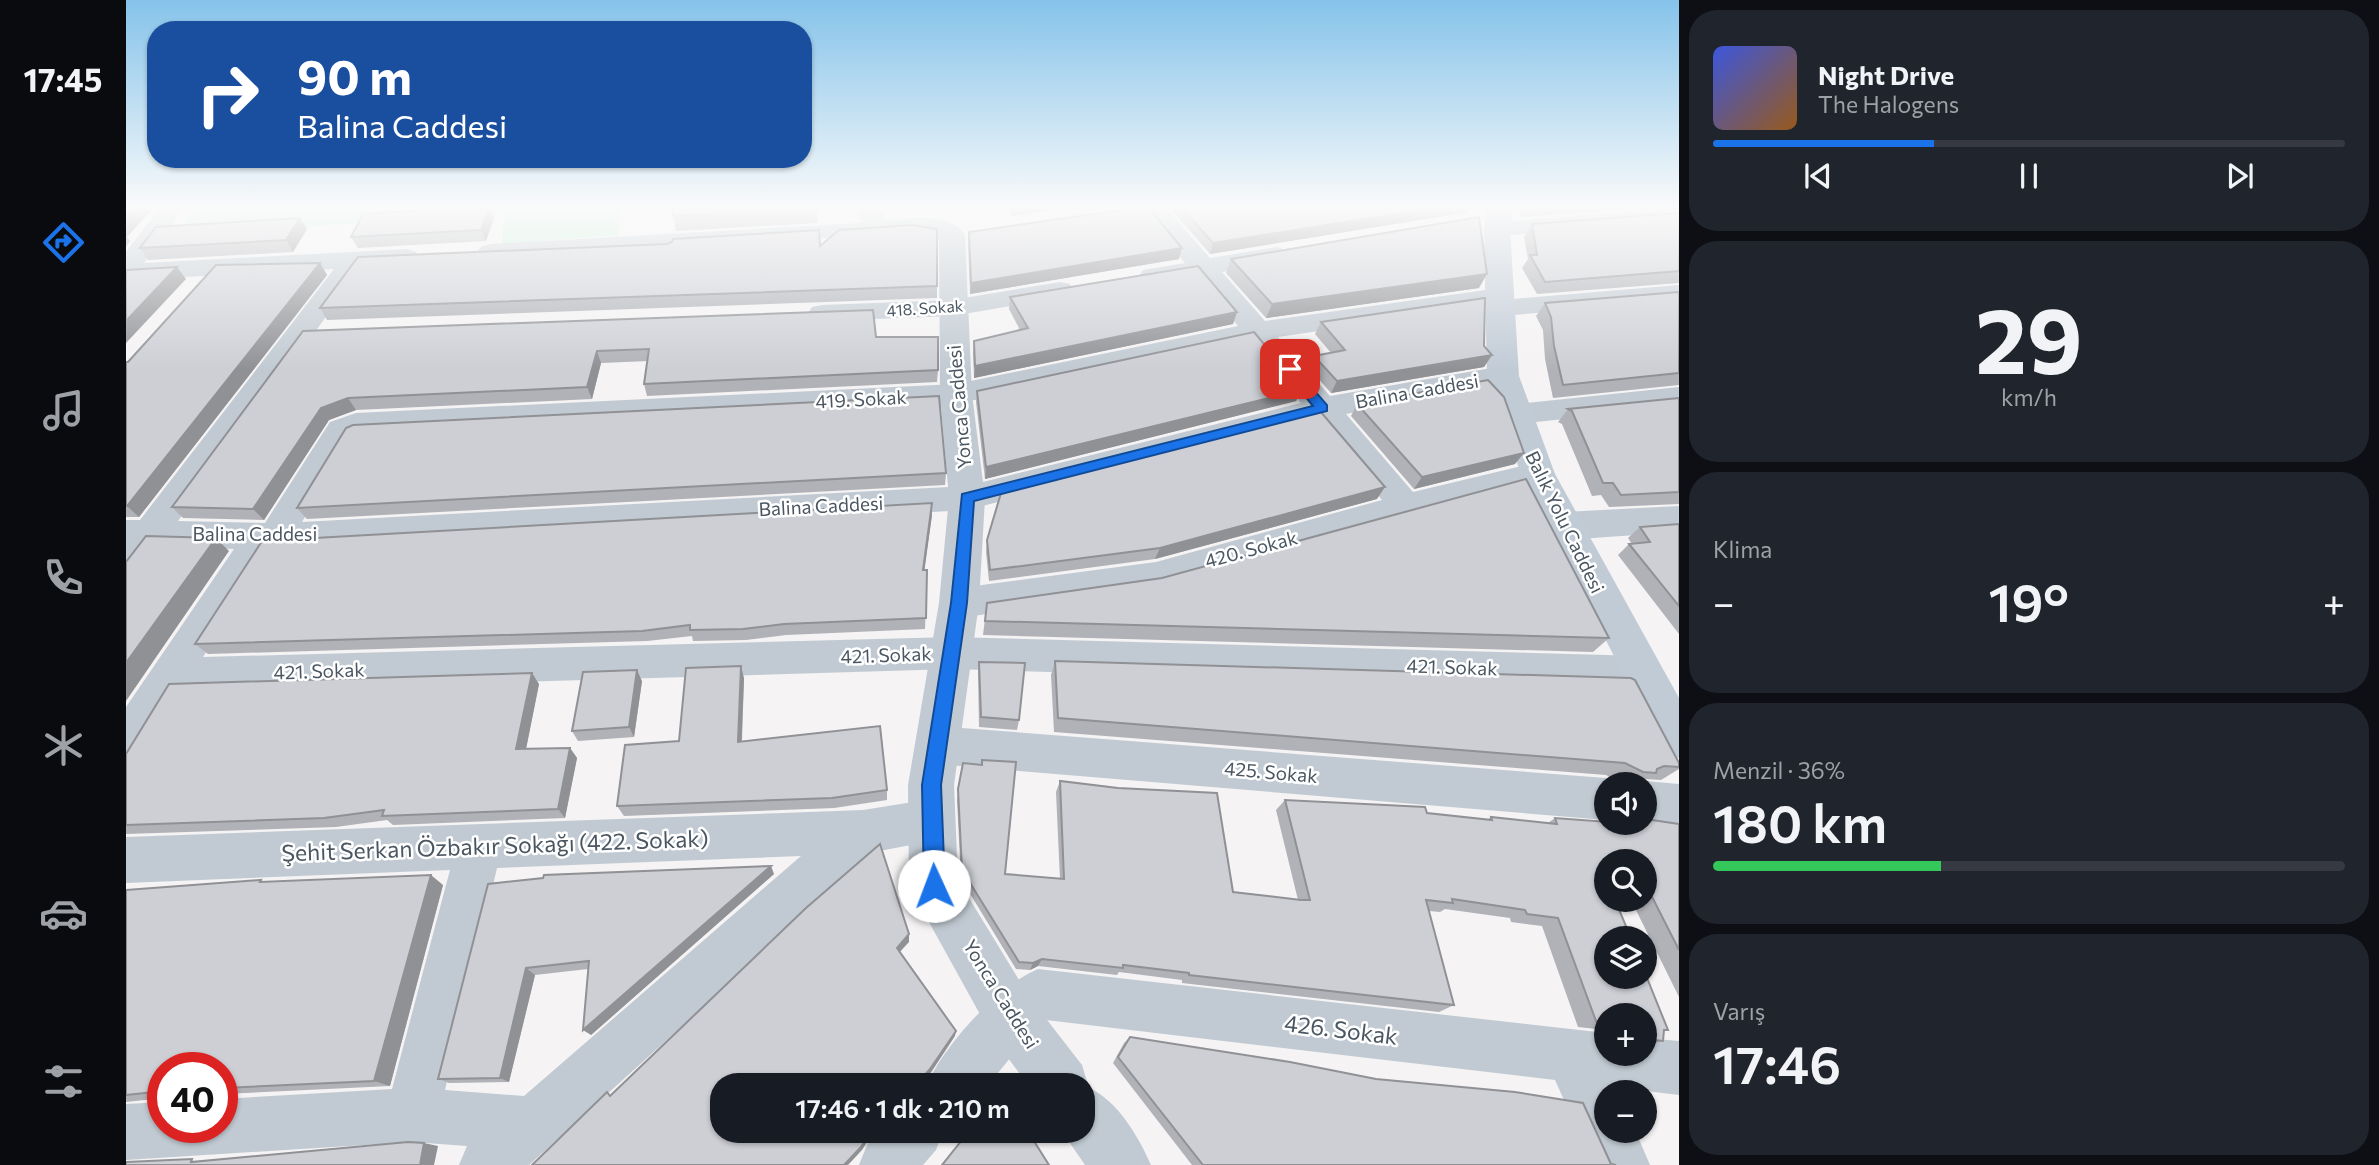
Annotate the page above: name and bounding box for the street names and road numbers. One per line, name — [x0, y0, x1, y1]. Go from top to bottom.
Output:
street label: 418. Sokak — [886, 295, 964, 320]
street label: Yonca Caddesi — [942, 344, 975, 470]
street label: Balina Caddesi — [1353, 368, 1480, 413]
street label: 419. Sokak — [815, 385, 907, 412]
street label: Balık Yolu Caddesi — [1521, 447, 1610, 597]
street label: Balina Caddesi — [758, 491, 884, 520]
street label: Balina Caddesi — [193, 522, 317, 545]
street label: 420. Sokak — [1202, 525, 1300, 572]
street label: 421. Sokak — [840, 641, 932, 668]
street label: 421. Sokak — [1406, 653, 1498, 680]
street label: 421. Sokak — [273, 657, 365, 684]
street label: 425. Sokak — [1224, 756, 1319, 787]
street label: Şehit Serkan Özbakır Sokağı (422. Sokak) — [281, 824, 709, 866]
street label: Yonca Caddesi — [959, 935, 1044, 1053]
street label: 426. Sokak — [1283, 1008, 1400, 1050]

